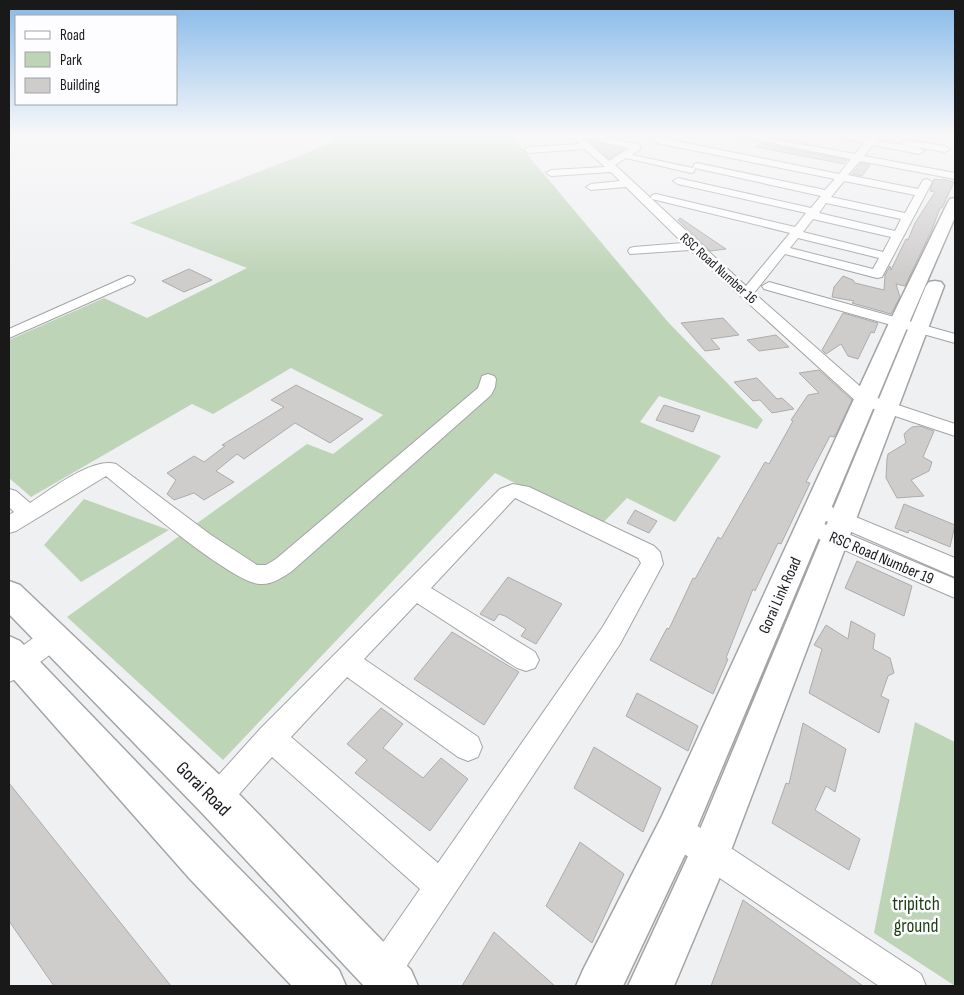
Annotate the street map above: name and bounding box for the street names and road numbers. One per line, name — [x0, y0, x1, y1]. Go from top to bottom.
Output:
street label: RSC Road Number 16 — [677, 229, 761, 307]
street label: RSC Road Number 19 — [826, 528, 937, 589]
street label: Gorai Link Road — [755, 554, 806, 637]
street label: Gorai Road — [171, 757, 235, 821]

